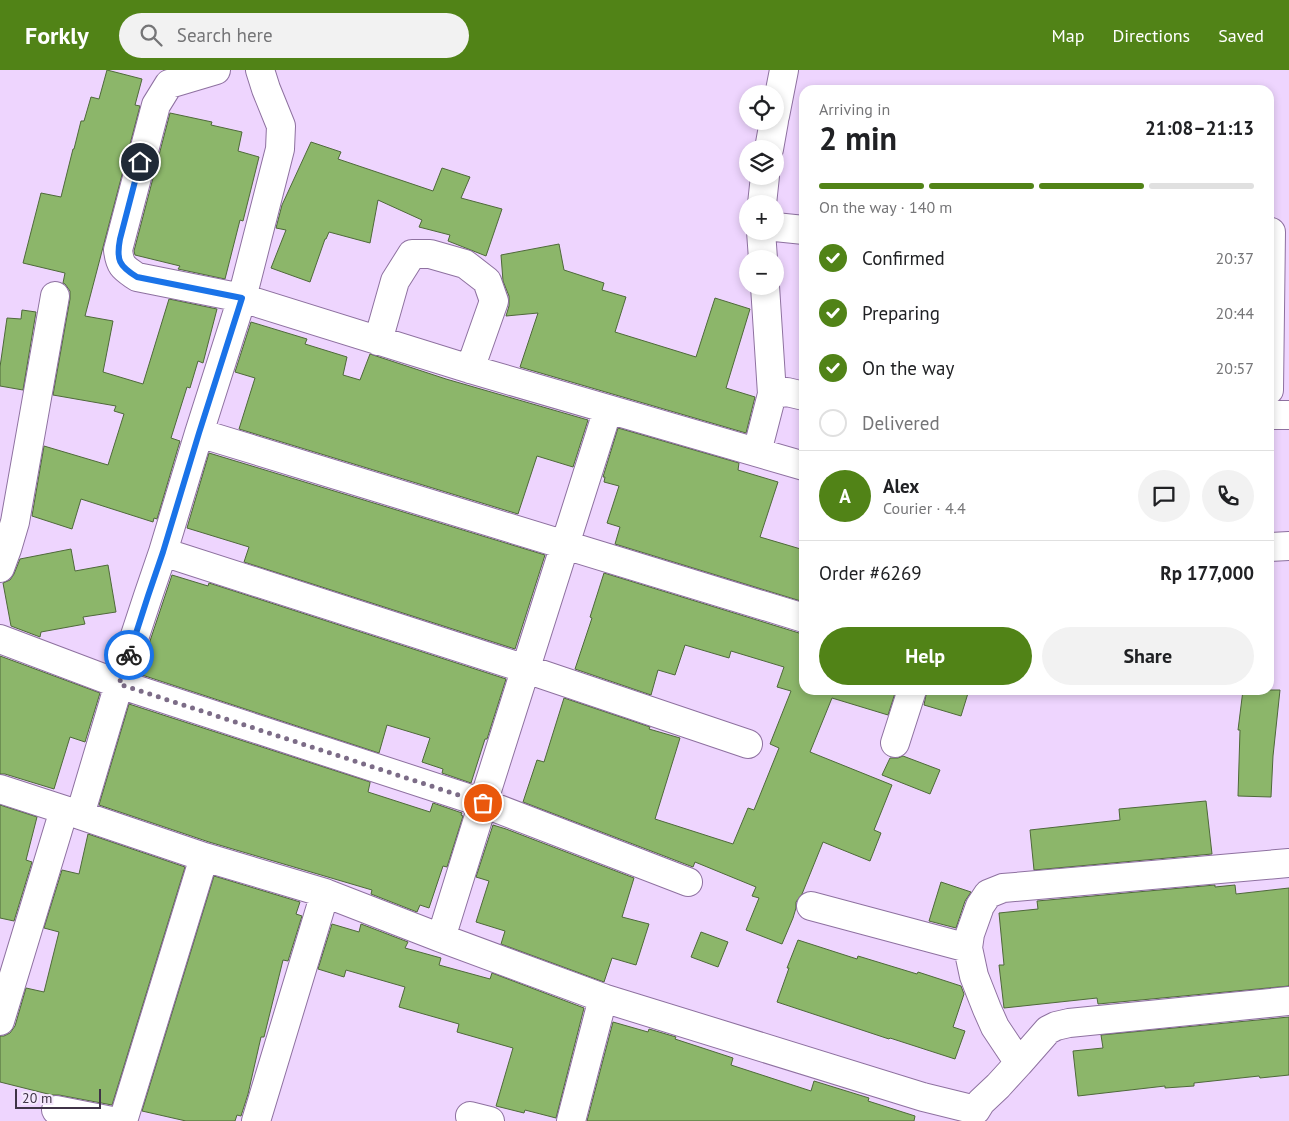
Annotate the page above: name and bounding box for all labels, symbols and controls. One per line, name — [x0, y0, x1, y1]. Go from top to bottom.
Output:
search box — [119, 13, 469, 58]
text: Forkly — [25, 20, 89, 51]
icon: search — [137, 21, 165, 49]
text: Search here — [177, 23, 273, 47]
text: Map — [1052, 24, 1084, 47]
text: Directions — [1112, 24, 1190, 47]
text: Saved — [1218, 24, 1264, 47]
map controls — [739, 85, 784, 295]
button: locate — [739, 85, 784, 130]
text: Arriving in — [819, 99, 890, 119]
text: 21:08–21:13 — [1145, 116, 1254, 140]
text: 2 min — [819, 117, 897, 159]
button: layers — [739, 140, 784, 185]
pin — [119, 141, 161, 183]
icon: home — [126, 148, 154, 176]
button: + — [739, 195, 784, 240]
text: On the way · 140 m — [819, 197, 952, 217]
icon: check — [819, 244, 847, 272]
text: Confirmed — [862, 246, 945, 270]
text: 20:37 — [1216, 248, 1254, 268]
button: − — [739, 250, 784, 295]
icon: check — [819, 299, 847, 327]
text: Preparing — [862, 301, 940, 325]
text: 20:44 — [1216, 303, 1254, 323]
icon: check — [819, 354, 847, 382]
text: On the way — [862, 356, 954, 380]
text: 20:57 — [1216, 358, 1254, 378]
text: Delivered — [862, 411, 940, 435]
button: chat — [1138, 470, 1190, 522]
button: phone — [1202, 470, 1254, 522]
text: Alex — [883, 474, 919, 498]
text: A — [839, 484, 851, 508]
text: Courier · 4.4 — [883, 498, 966, 518]
text: Order #6269 — [819, 561, 922, 585]
text: Rp 177,000 — [1160, 561, 1254, 585]
button: Help — [819, 627, 1032, 685]
button: Share — [1042, 627, 1254, 685]
courier — [104, 630, 154, 680]
icon: bike — [115, 641, 143, 669]
pin — [462, 782, 504, 824]
icon: bag — [469, 789, 497, 817]
scale bar — [15, 1086, 101, 1109]
text: 20 m — [22, 1089, 52, 1107]

